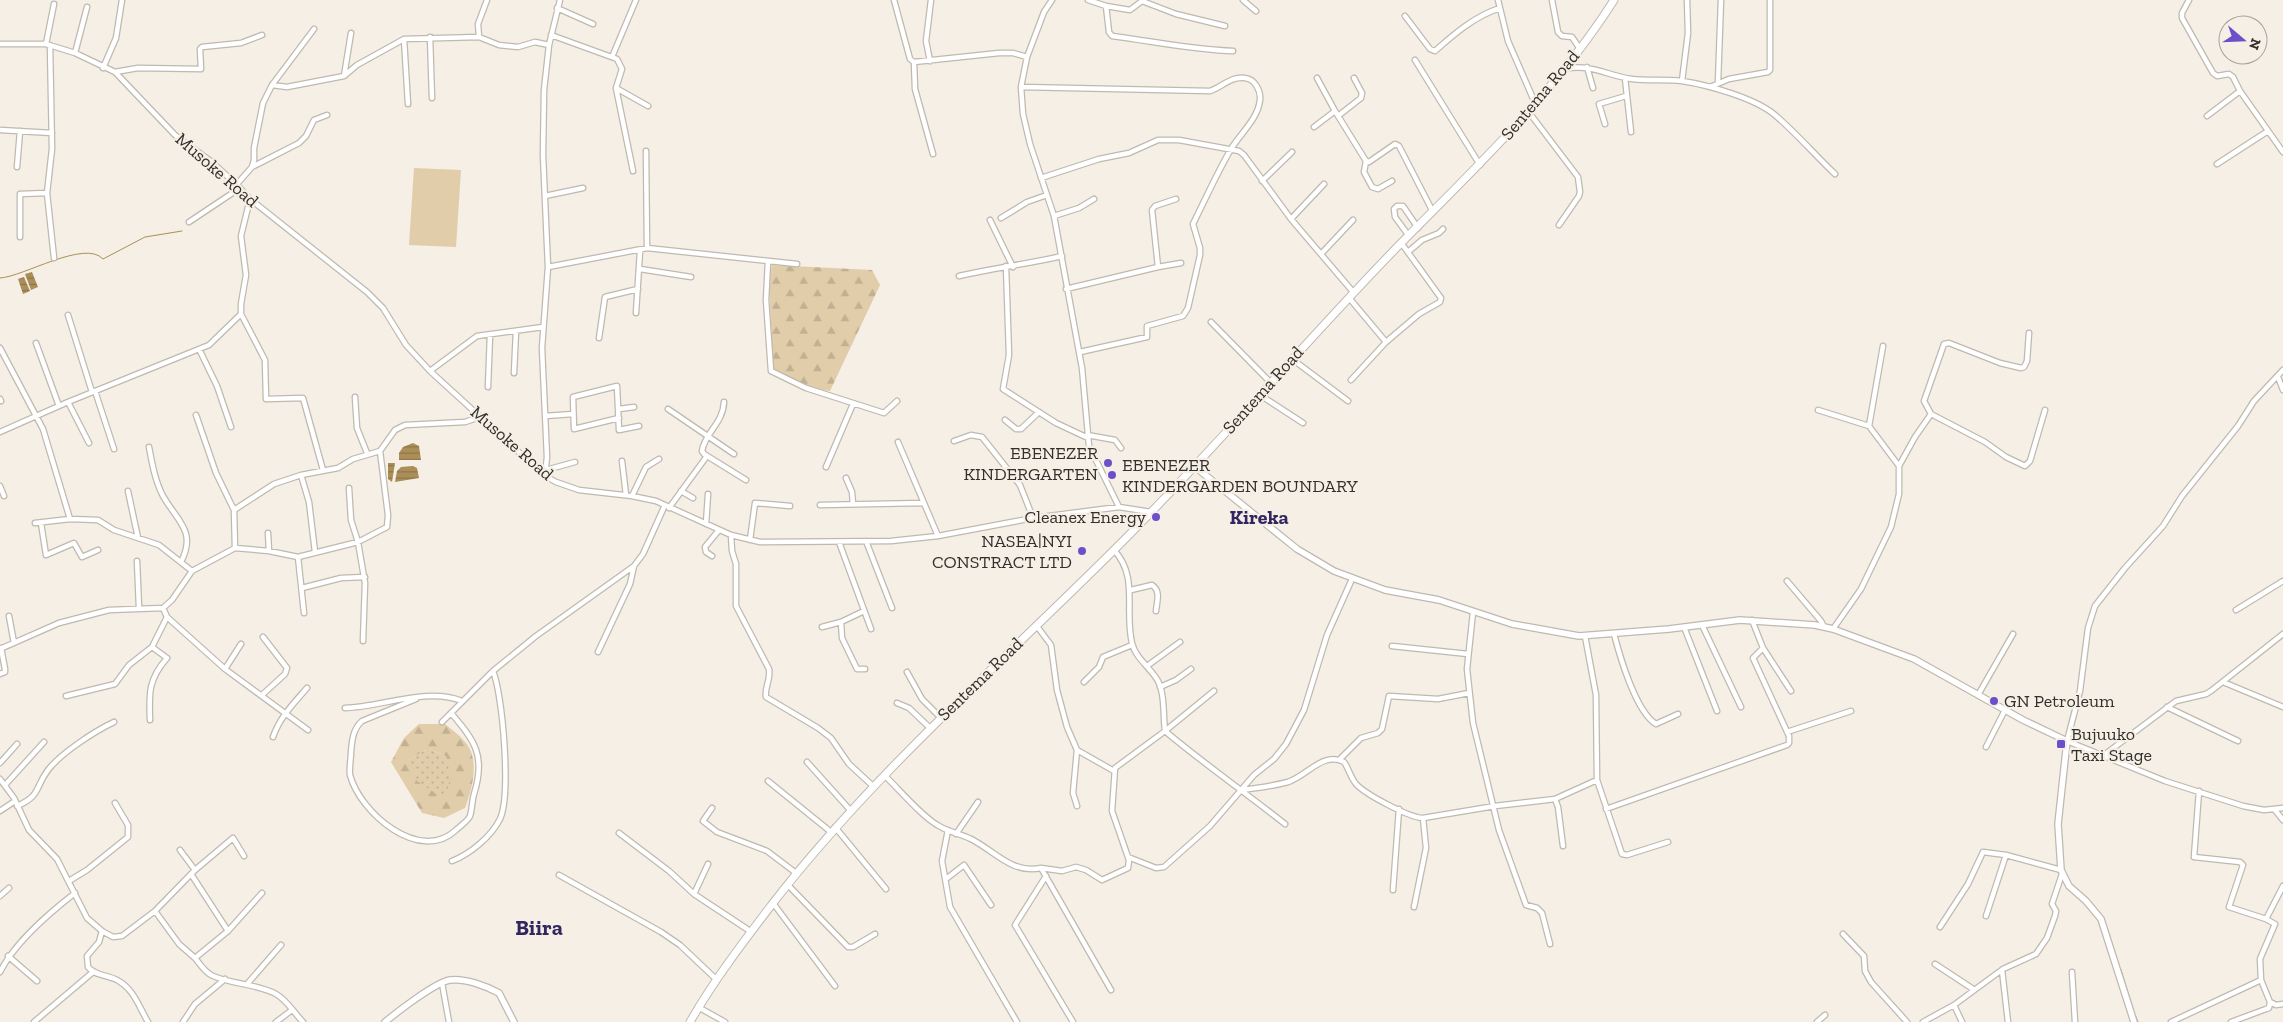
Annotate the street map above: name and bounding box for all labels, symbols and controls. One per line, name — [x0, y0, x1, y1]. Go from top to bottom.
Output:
north arrow — [2218, 15, 2268, 65]
text: N — [2245, 36, 2265, 52]
street label: Sentema Road — [1496, 46, 1584, 144]
street label: Musoke Road — [171, 128, 263, 212]
street label: Sentema Road — [1218, 341, 1308, 438]
street label: Musoke Road — [466, 401, 558, 485]
place label: EBENEZER KINDERGARTEN — [963, 442, 1098, 485]
place label: EBENEZER KINDERGARDEN BOUNDARY — [1122, 454, 1358, 497]
marker: EBENEZER KINDERGARTEN — [1102, 457, 1114, 469]
marker: EBENEZER KINDERGARDEN BOUNDARY — [1106, 469, 1118, 481]
district label: Kireka — [1229, 505, 1289, 529]
place label: Cleanex Energy — [1025, 506, 1147, 528]
marker: Cleanex Energy — [1150, 511, 1162, 523]
place label: NASEA|NYI CONSTRACT LTD — [932, 530, 1072, 573]
marker: NASEA|NYI CONSTRACT LTD — [1076, 545, 1088, 557]
street label: Sentema Road — [933, 633, 1027, 725]
place label: GN Petroleum — [2004, 690, 2115, 712]
marker: GN Petroleum — [1988, 695, 2000, 707]
place label: Bujuuko Taxi Stage — [2071, 723, 2152, 766]
marker: Bujuuko Taxi Stage — [2055, 738, 2067, 750]
district label: Biira — [515, 914, 563, 941]

